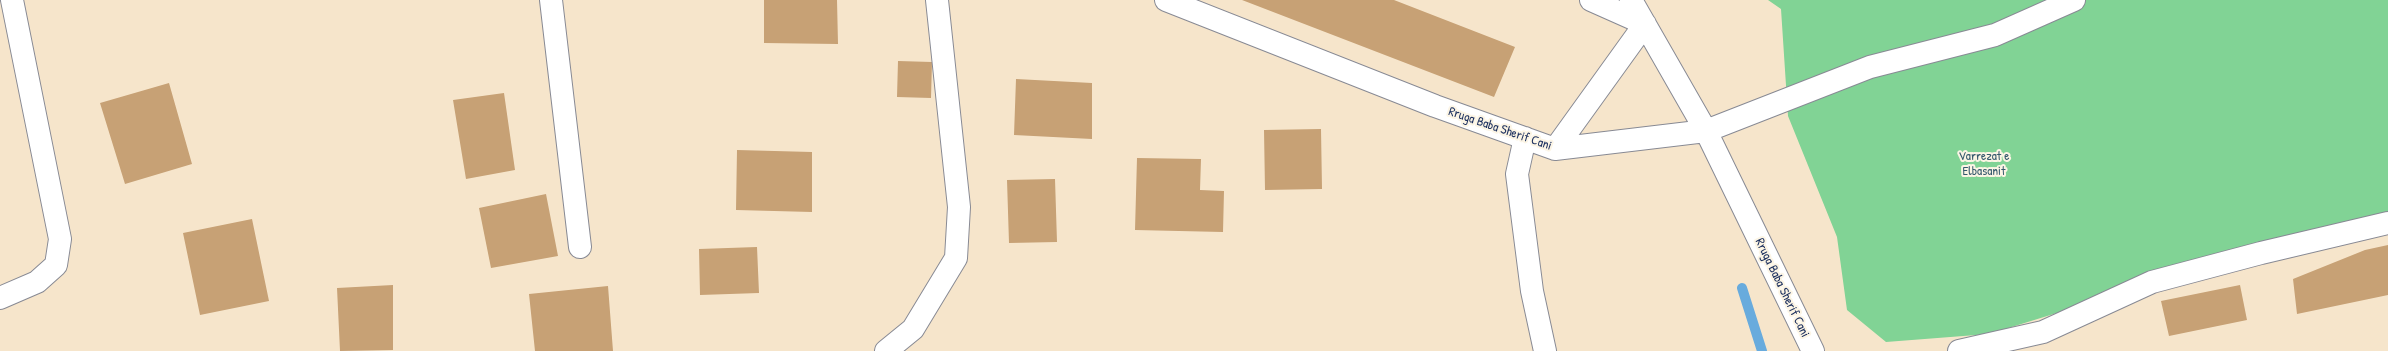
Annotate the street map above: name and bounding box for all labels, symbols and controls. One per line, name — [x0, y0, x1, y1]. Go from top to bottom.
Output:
street label: Rruga Baba Sherif Cani — [1446, 104, 1554, 154]
park label: Varrezat e Elbasanit — [1959, 149, 2009, 180]
street label: Rruga Baba Sherif Cani — [1751, 236, 1813, 340]

